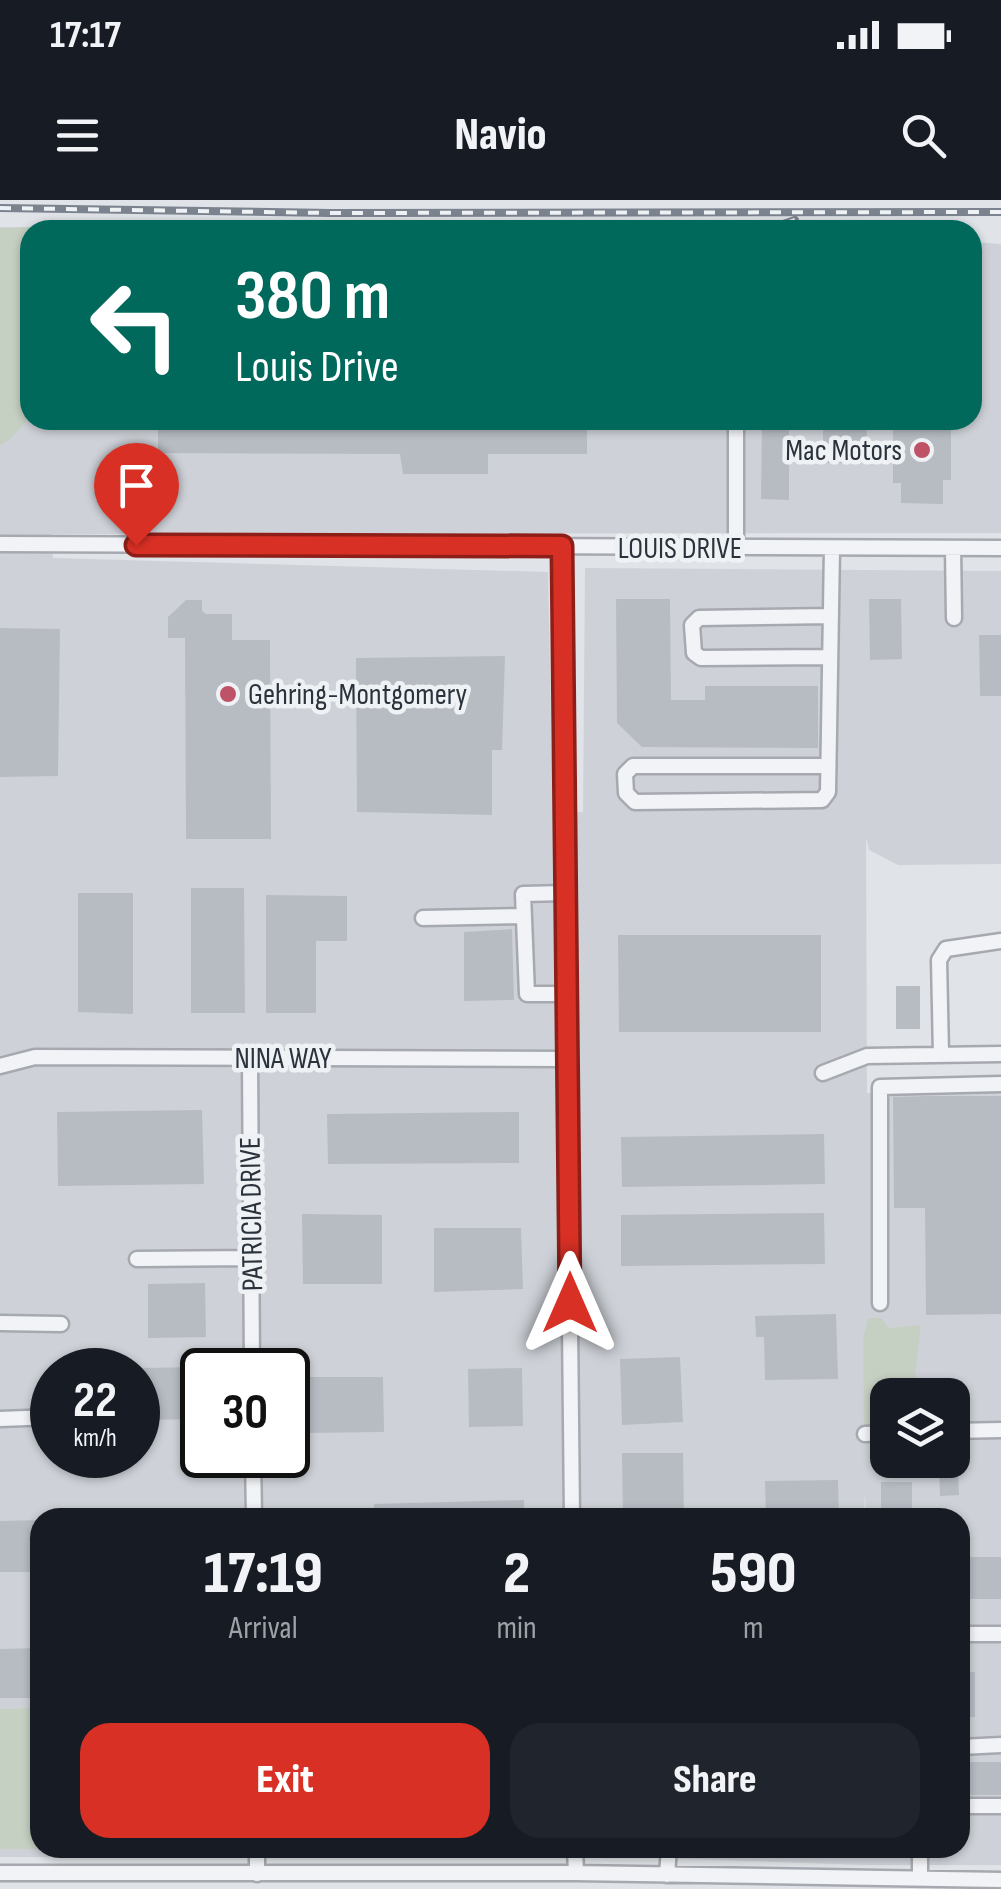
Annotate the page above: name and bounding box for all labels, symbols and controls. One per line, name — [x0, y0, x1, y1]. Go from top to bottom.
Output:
text: 17:17 — [50, 13, 121, 58]
icon: menu — [50, 108, 105, 163]
text: Navio — [454, 108, 547, 163]
icon: search — [896, 108, 951, 163]
text: 380 m — [235, 255, 390, 339]
icon: left — [70, 260, 200, 390]
text: Louis Drive — [235, 340, 399, 395]
place label: Mac Motors — [785, 433, 902, 469]
marker: Mac Motors — [911, 439, 933, 461]
pin — [94, 443, 179, 546]
icon: arrive — [109, 458, 164, 513]
street label: LOUIS DRIVE — [618, 531, 742, 567]
place label: Gehring-Montgomery — [248, 677, 468, 713]
marker: Gehring-Montgomery — [217, 683, 239, 705]
street label: NINA WAY — [234, 1041, 332, 1077]
street label: PATRICIA DRIVE — [233, 1136, 271, 1292]
position arrow — [518, 1251, 622, 1355]
speed limit sign: 30 — [180, 1348, 310, 1478]
text: 22 — [73, 1371, 117, 1431]
map controls — [870, 1378, 970, 1478]
button: layers — [870, 1378, 970, 1478]
text: km/h — [73, 1423, 117, 1454]
text: 17:19 — [204, 1538, 323, 1610]
text: 2 — [503, 1538, 530, 1610]
text: 590 — [710, 1538, 796, 1610]
text: Arrival — [229, 1609, 298, 1648]
text: min — [497, 1609, 537, 1648]
text: m — [743, 1609, 764, 1648]
button: Exit — [80, 1723, 490, 1838]
button: Share — [510, 1723, 920, 1838]

